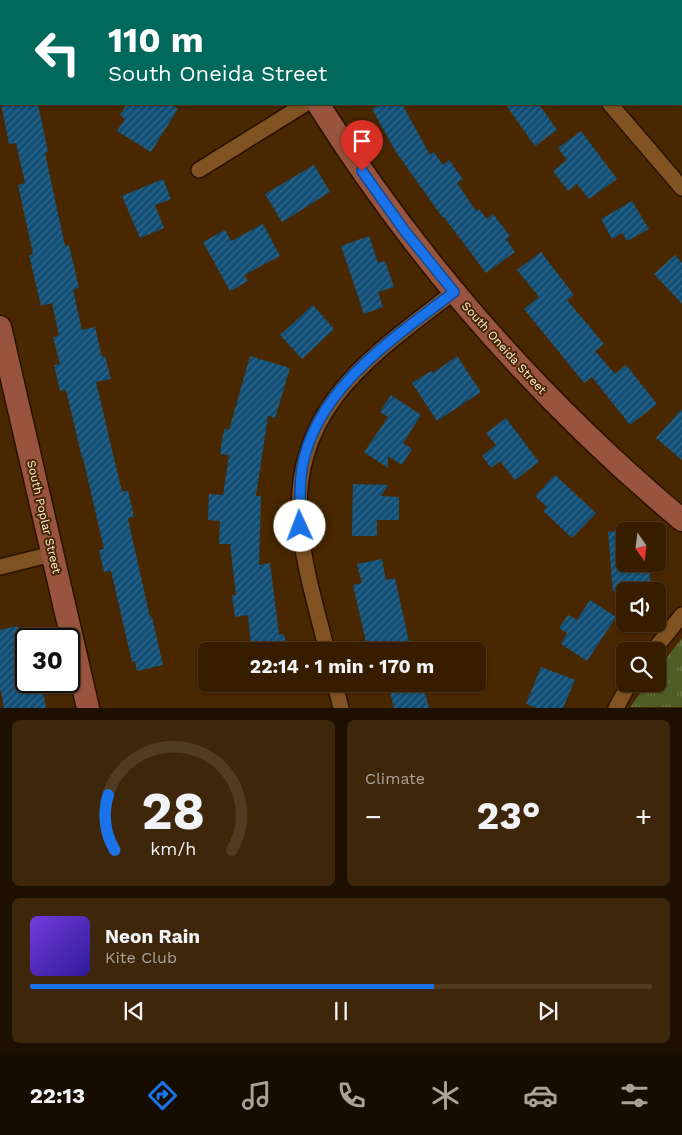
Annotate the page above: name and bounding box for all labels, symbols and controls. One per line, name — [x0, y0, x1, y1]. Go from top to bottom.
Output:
text: 110 m — [108, 19, 204, 61]
icon: left — [25, 20, 90, 85]
text: South Oneida Street — [108, 61, 327, 86]
pin — [341, 120, 383, 171]
icon: arrive — [348, 127, 376, 155]
street label: South Oneida Street — [459, 299, 549, 397]
street label: South Poplar Street — [24, 459, 64, 575]
position arrow — [273, 499, 325, 551]
north arrow — [616, 522, 666, 572]
map controls — [616, 522, 666, 692]
button: sound — [616, 582, 666, 632]
speed limit sign: 30 — [15, 628, 80, 693]
button: search — [616, 642, 666, 692]
text: 22:14 · 1 min · 170 m — [250, 655, 434, 678]
text: Climate — [365, 769, 425, 788]
text: 28 — [142, 781, 205, 842]
text: 23° — [477, 794, 541, 838]
text: − — [365, 800, 382, 833]
text: + — [635, 800, 652, 833]
text: km/h — [150, 838, 197, 859]
text: Neon Rain — [105, 925, 200, 948]
text: Kite Club — [105, 948, 177, 967]
icon: previous — [120, 997, 148, 1025]
icon: pause — [327, 997, 355, 1025]
icon: next — [534, 997, 562, 1025]
icon: directions — [145, 1078, 180, 1113]
icon: music — [239, 1078, 274, 1113]
icon: phone — [334, 1078, 369, 1113]
icon: climate — [428, 1078, 463, 1113]
icon: car — [523, 1078, 558, 1113]
icon: filters — [617, 1078, 652, 1113]
text: 22:13 — [30, 1083, 85, 1108]

